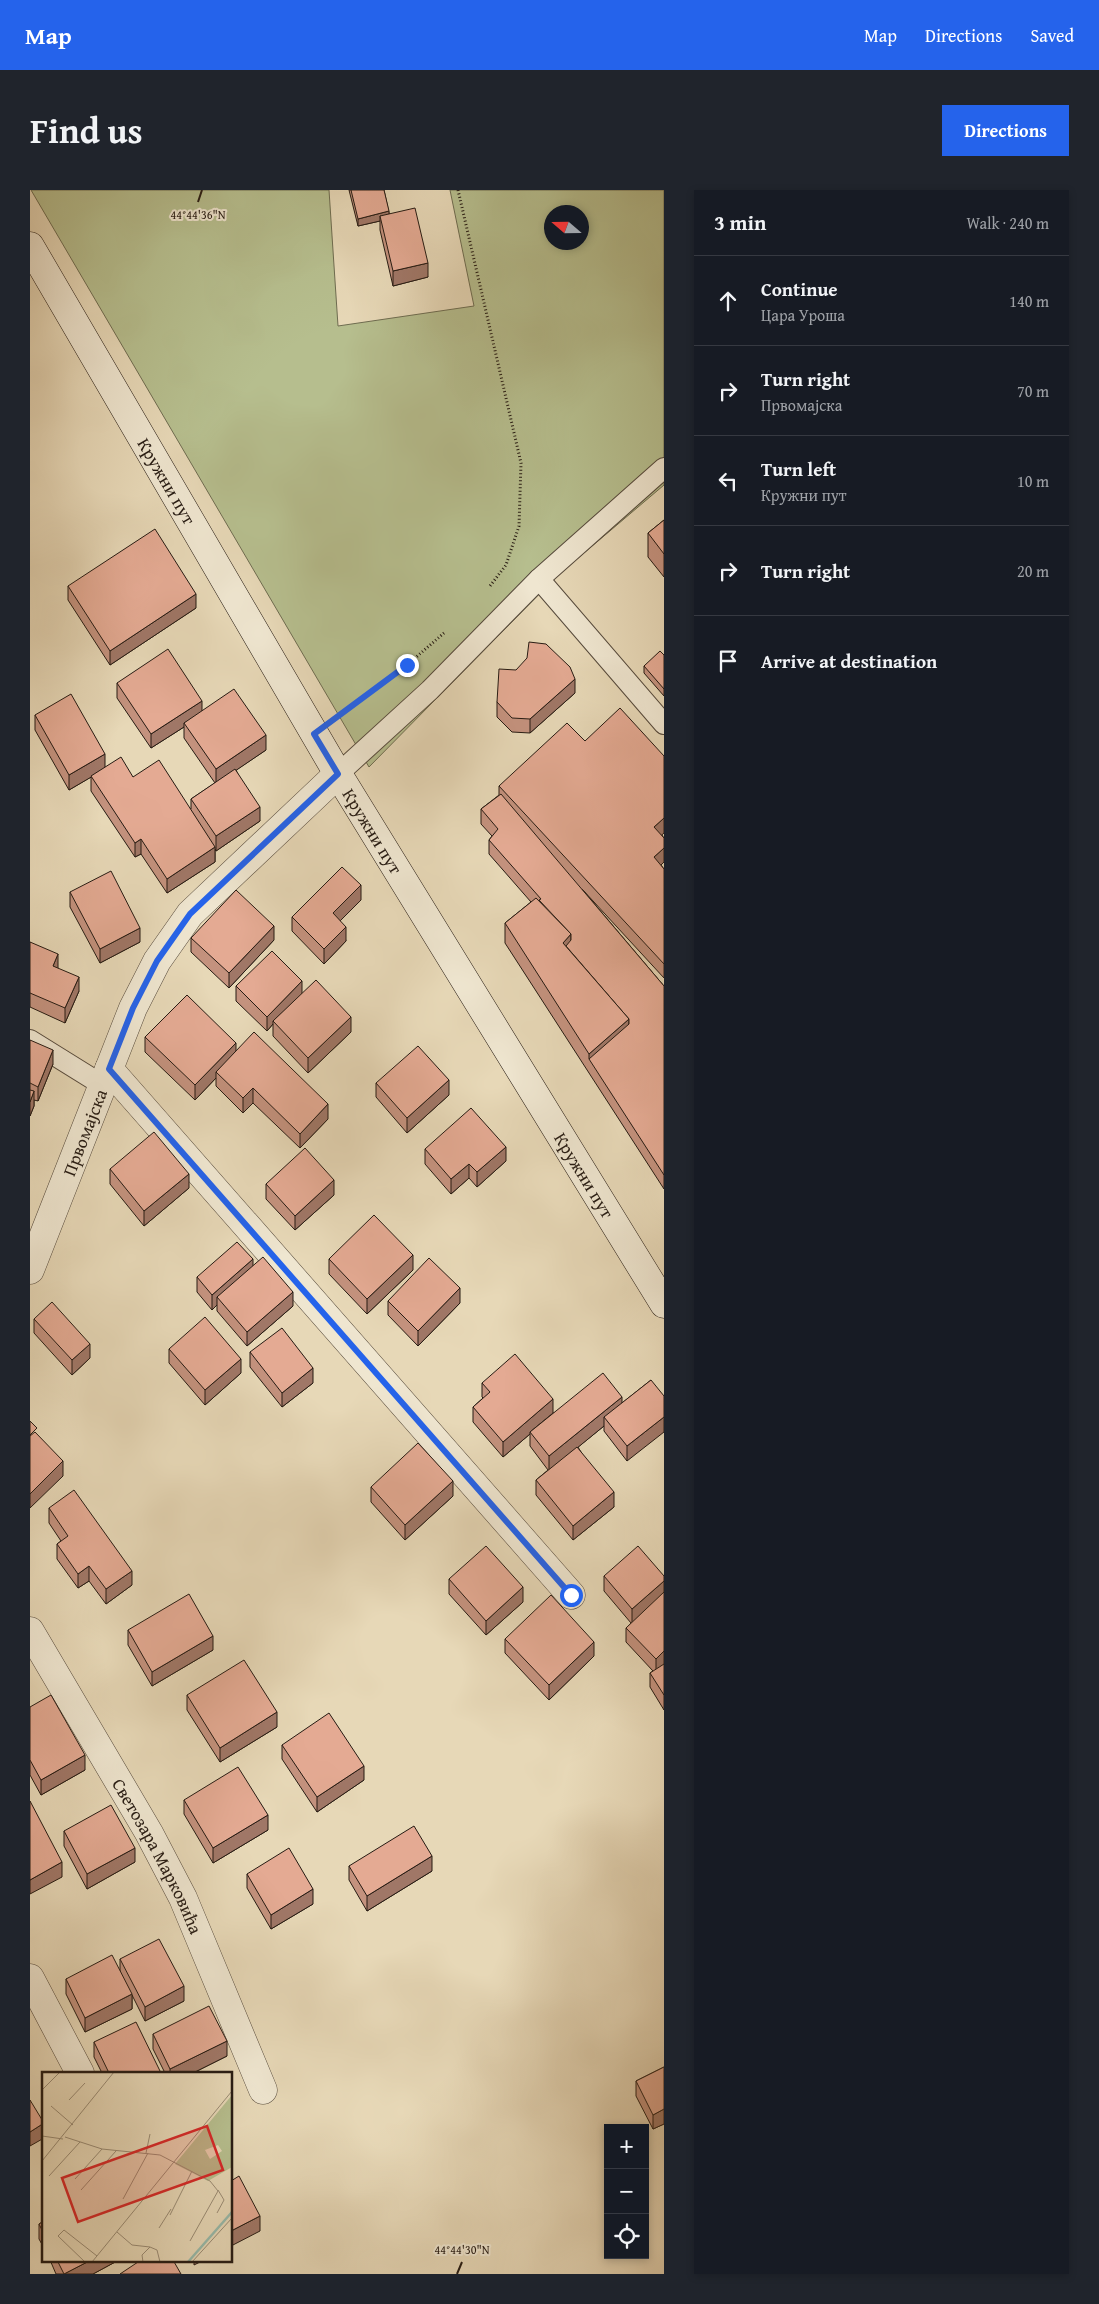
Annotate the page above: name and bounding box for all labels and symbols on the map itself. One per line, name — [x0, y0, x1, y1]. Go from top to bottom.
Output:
north arrow — [544, 205, 589, 250]
text: 44°44'36"N — [170, 206, 226, 223]
street label: Кружни пут — [131, 433, 203, 530]
route end — [396, 654, 419, 677]
street label: Кружни пут — [336, 783, 410, 879]
street label: Првомајска — [55, 1084, 114, 1180]
street label: Кружни пут — [548, 1127, 622, 1223]
route start — [560, 1584, 583, 1607]
street label: Светозара Марковића — [106, 1773, 210, 1938]
inset map — [42, 2072, 232, 2262]
text: 44°44'30"N — [434, 2241, 490, 2258]

